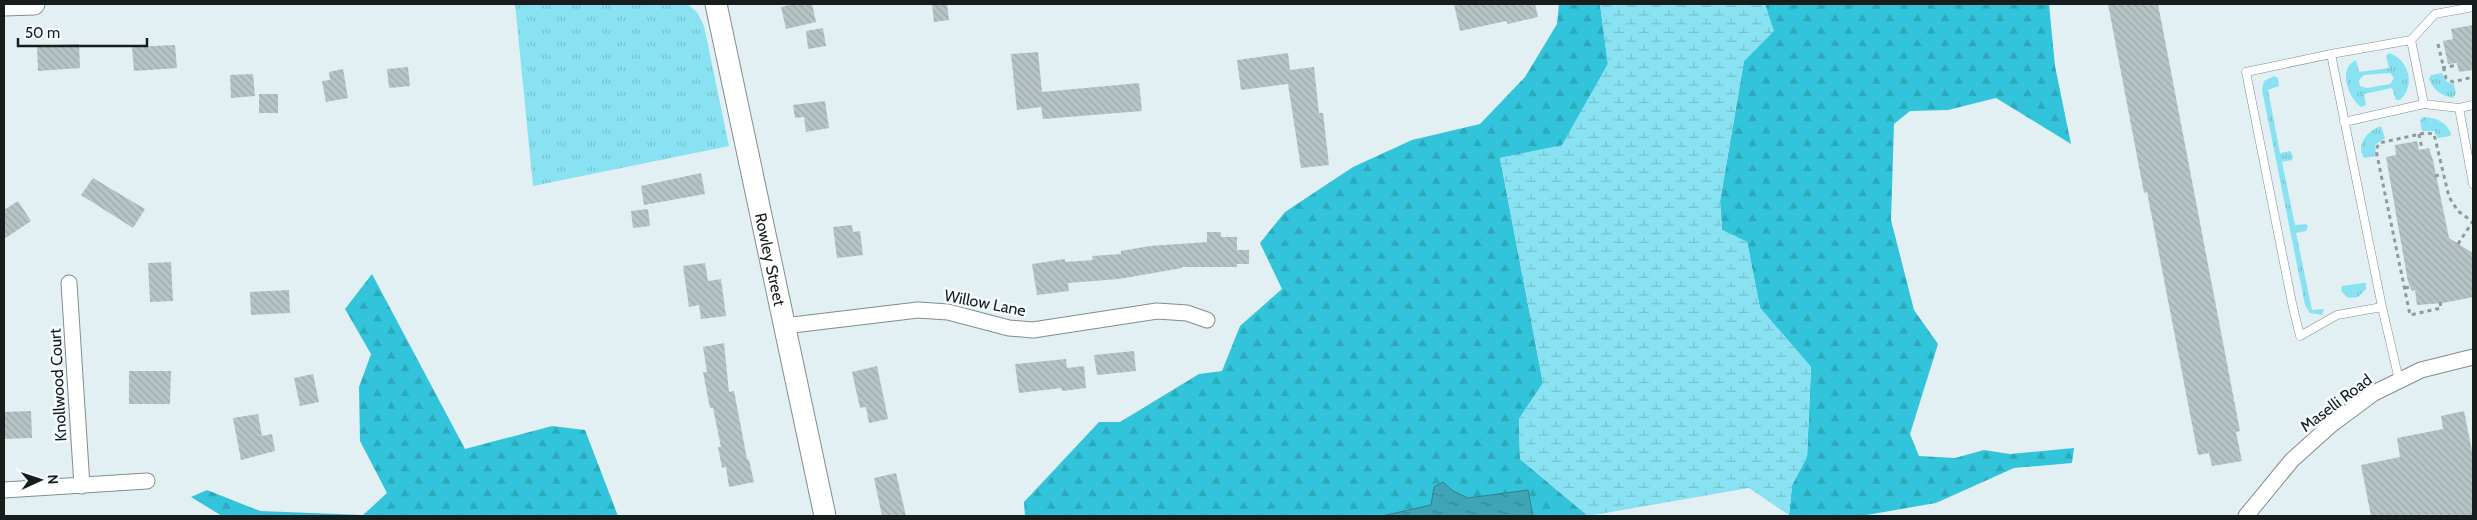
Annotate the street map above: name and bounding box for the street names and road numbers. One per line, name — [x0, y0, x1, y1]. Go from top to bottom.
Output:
street label: Rowley Street — [751, 211, 790, 308]
street label: Willow Lane — [943, 286, 1027, 320]
street label: Knollwood Court — [46, 327, 70, 442]
street label: Maselli Road — [2296, 370, 2376, 436]

